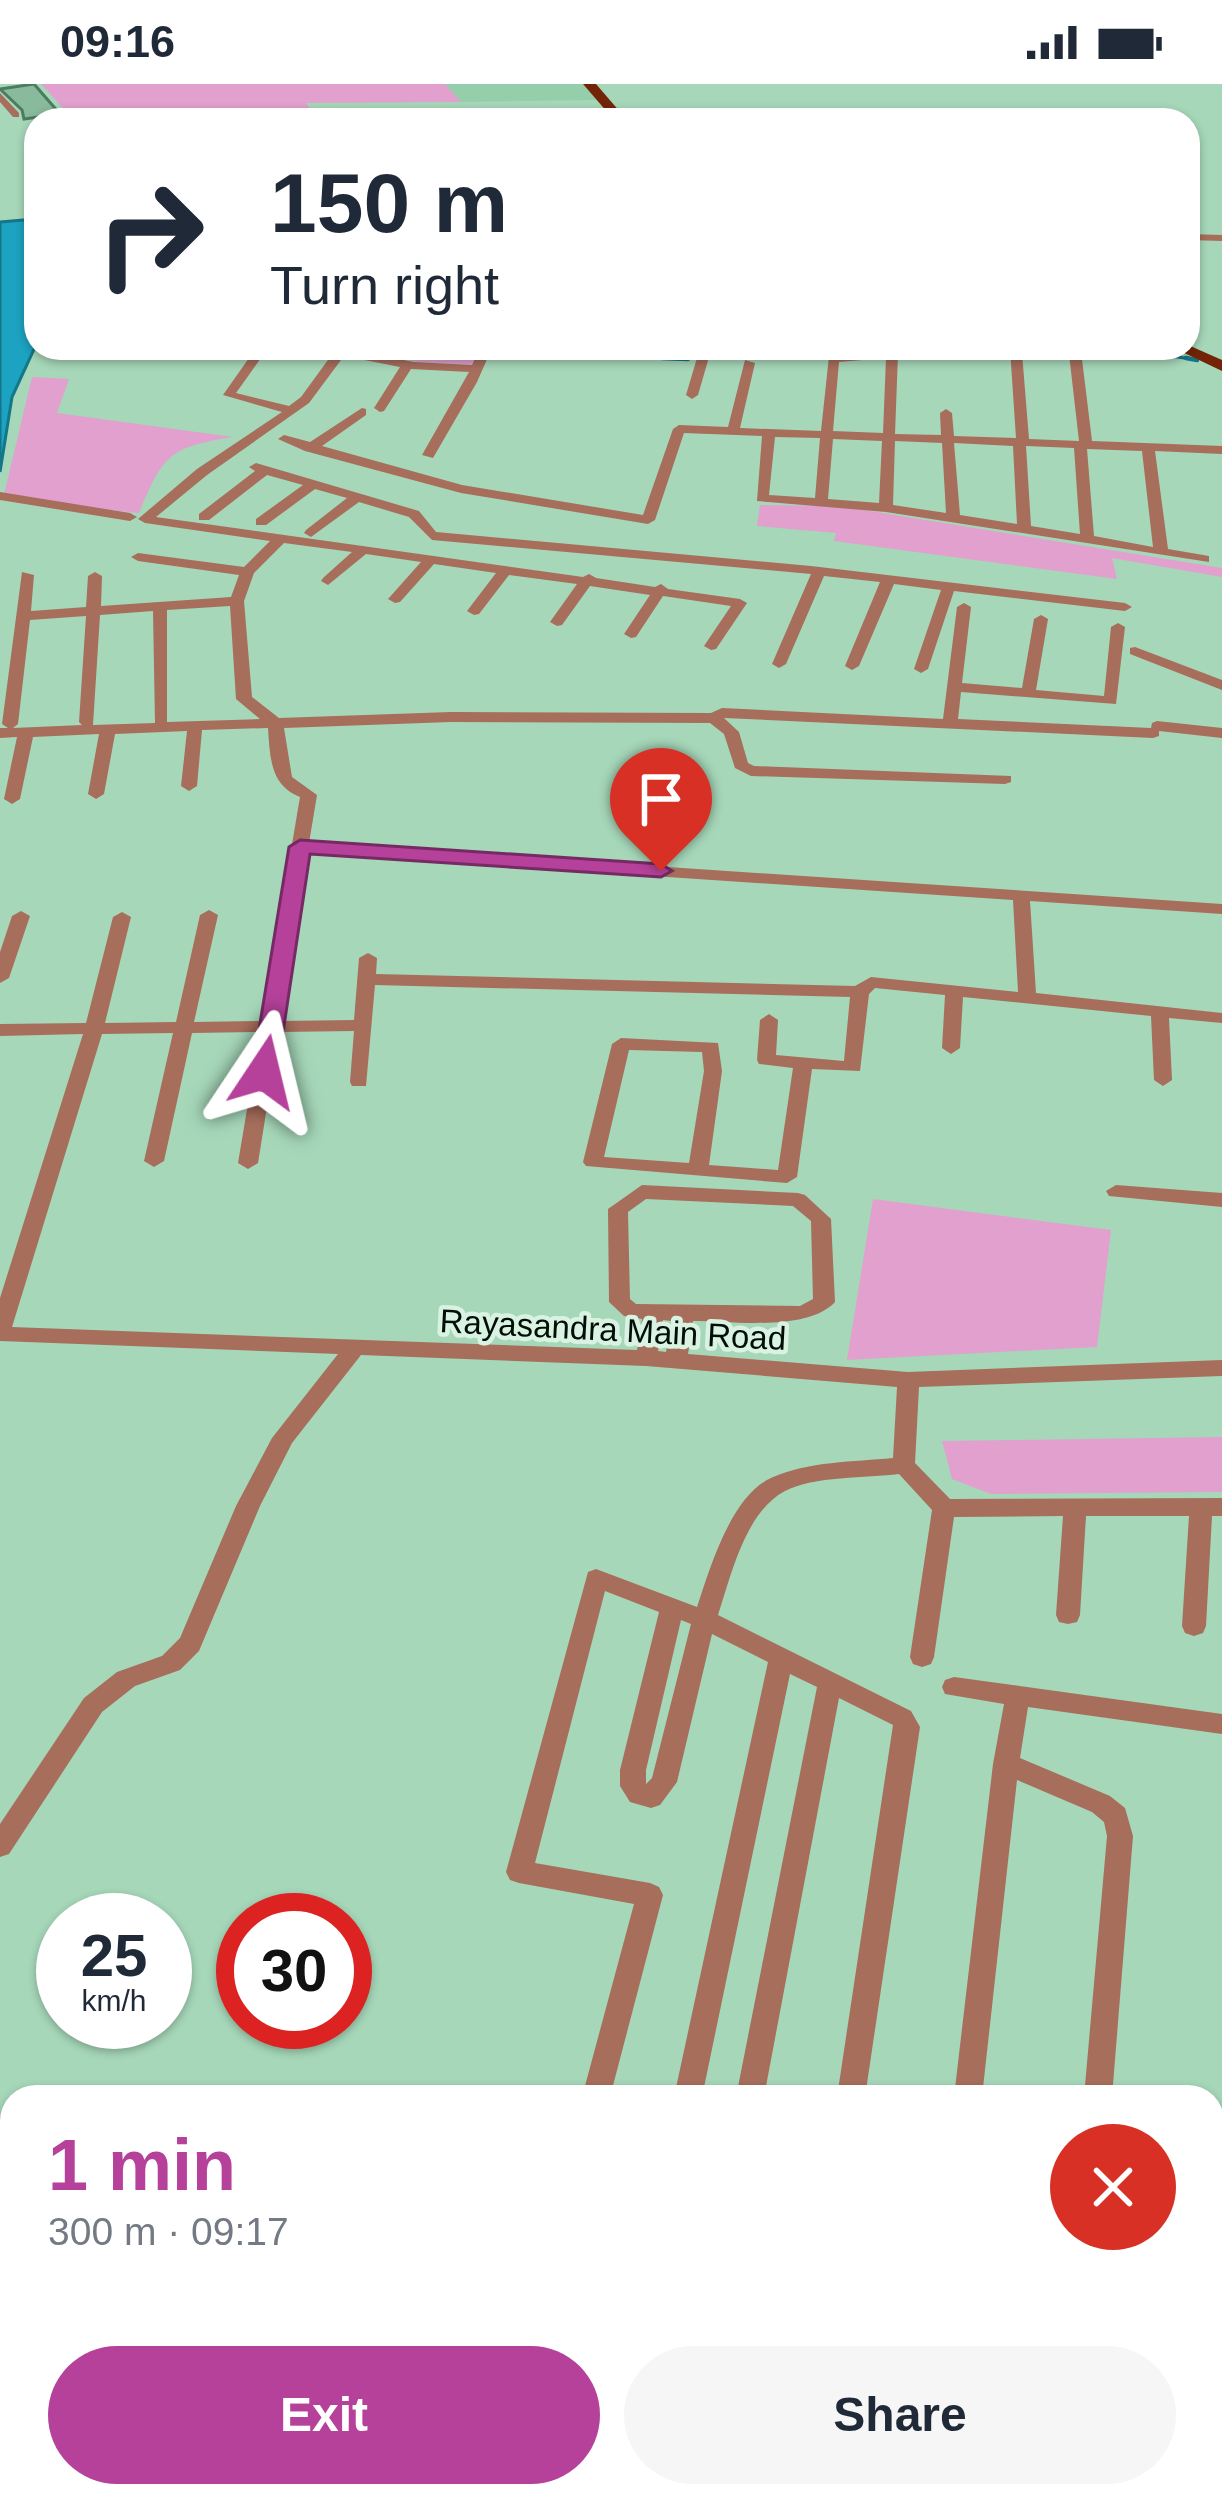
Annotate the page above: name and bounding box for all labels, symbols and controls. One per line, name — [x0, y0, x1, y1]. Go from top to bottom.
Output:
text: 09:16 — [60, 16, 175, 67]
icon: right — [72, 156, 228, 312]
text: 150 m — [270, 156, 508, 250]
text: Turn right — [270, 255, 499, 315]
pin — [610, 748, 712, 871]
icon: arrive — [628, 766, 694, 832]
position arrow — [201, 1009, 327, 1135]
street label: Rayasandra Main Road — [439, 1302, 787, 1357]
speed limit sign: 30 — [216, 1893, 372, 2049]
text: 25 — [81, 1922, 147, 1989]
text: km/h — [81, 1984, 147, 2017]
button: close — [1050, 2124, 1176, 2250]
text: 1 min — [48, 2125, 236, 2205]
text: 300 m · 09:17 — [48, 2210, 289, 2253]
button: Exit — [48, 2346, 600, 2484]
button: Share — [624, 2346, 1176, 2484]

